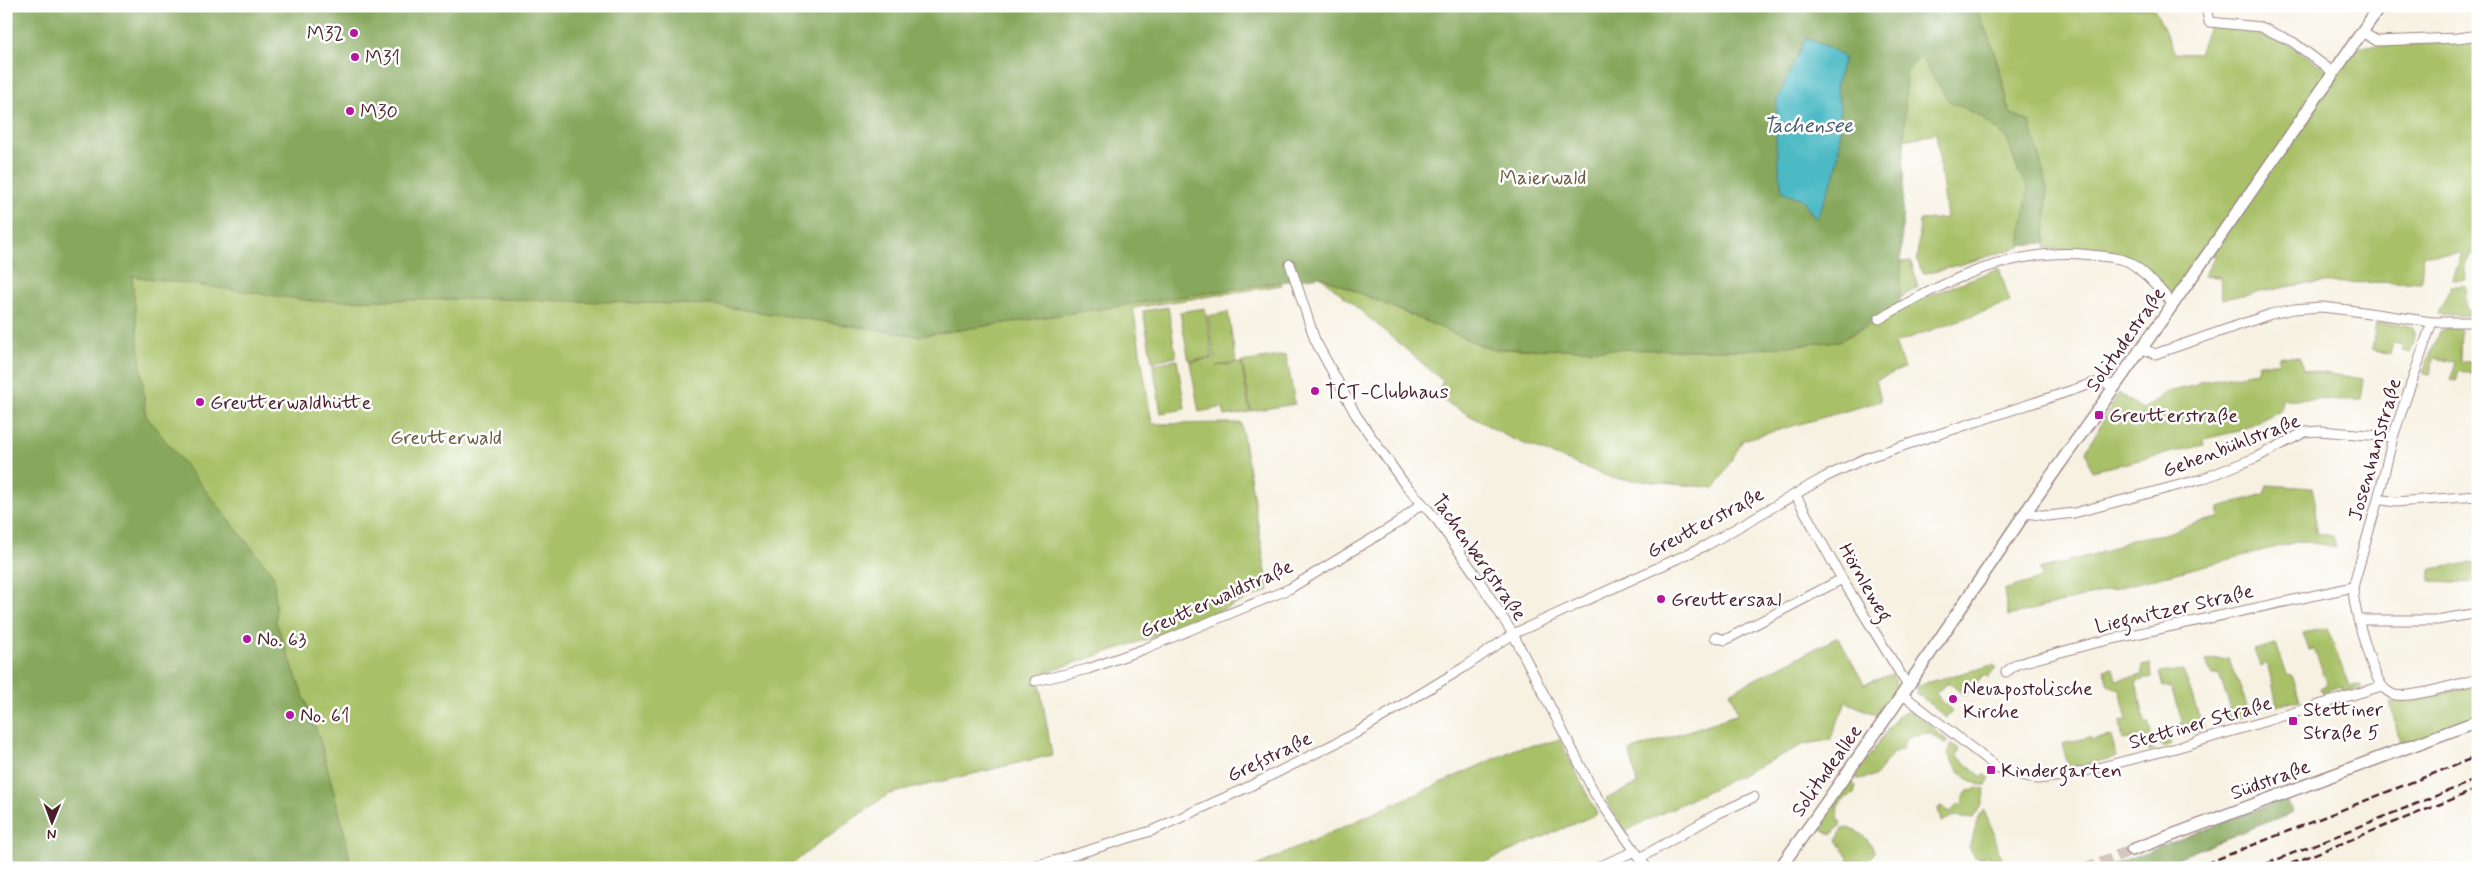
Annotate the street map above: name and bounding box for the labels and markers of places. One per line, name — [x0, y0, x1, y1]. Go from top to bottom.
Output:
place label: M32 — [307, 21, 344, 48]
marker: M32 — [348, 27, 360, 39]
place label: M31 — [365, 45, 400, 72]
marker: M31 — [349, 51, 361, 63]
place label: M30 — [360, 99, 398, 126]
marker: M30 — [344, 105, 356, 117]
place label: TCT-Clubhaus — [1325, 379, 1449, 406]
marker: TCT-Clubhaus — [1309, 385, 1321, 397]
place label: Greutterwaldhütte — [210, 390, 372, 417]
marker: Greutterwaldhütte — [194, 396, 206, 408]
place label: Greutterstraße — [2109, 403, 2238, 430]
marker: Greutterstraße — [2093, 409, 2105, 421]
place label: Greuttersaal — [1671, 587, 1781, 614]
marker: Greuttersaal — [1655, 593, 1667, 605]
place label: No. 63 — [257, 627, 307, 654]
marker: No. 63 — [241, 633, 253, 645]
place label: Neuapostolische Kirche — [1963, 676, 2093, 726]
marker: Neuapostolische Kirche — [1947, 693, 1959, 705]
place label: Stettiner Straße 5 — [2303, 697, 2384, 747]
place label: No. 61 — [300, 703, 350, 730]
marker: No. 61 — [284, 709, 296, 721]
marker: Stettiner Straße 5 — [2287, 715, 2299, 727]
place label: Kindergarten — [2001, 758, 2122, 787]
marker: Kindergarten — [1985, 764, 1997, 776]

